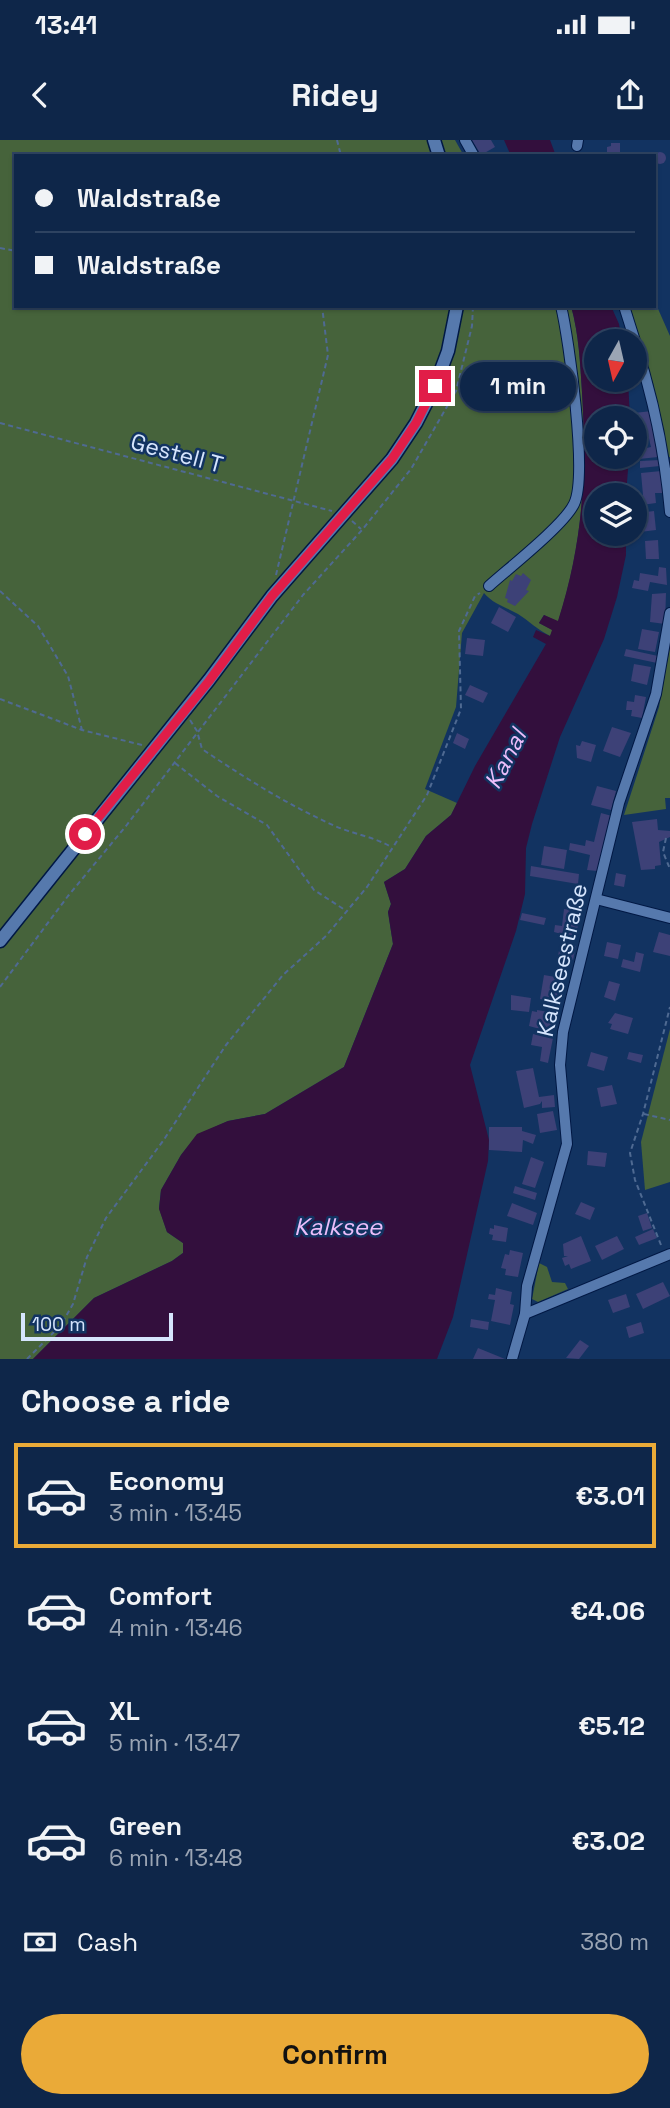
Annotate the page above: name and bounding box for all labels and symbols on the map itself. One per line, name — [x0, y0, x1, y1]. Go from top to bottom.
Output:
north arrow — [584, 329, 648, 392]
callout: 1 min — [460, 362, 575, 410]
route end — [419, 370, 451, 402]
street label: Gestell T — [127, 426, 227, 480]
water label: Kanal — [477, 721, 534, 794]
route start — [69, 818, 101, 850]
street label: Kalkseestraße — [530, 880, 594, 1040]
water label: Kalksee — [294, 1211, 383, 1242]
scale bar — [21, 1310, 173, 1342]

